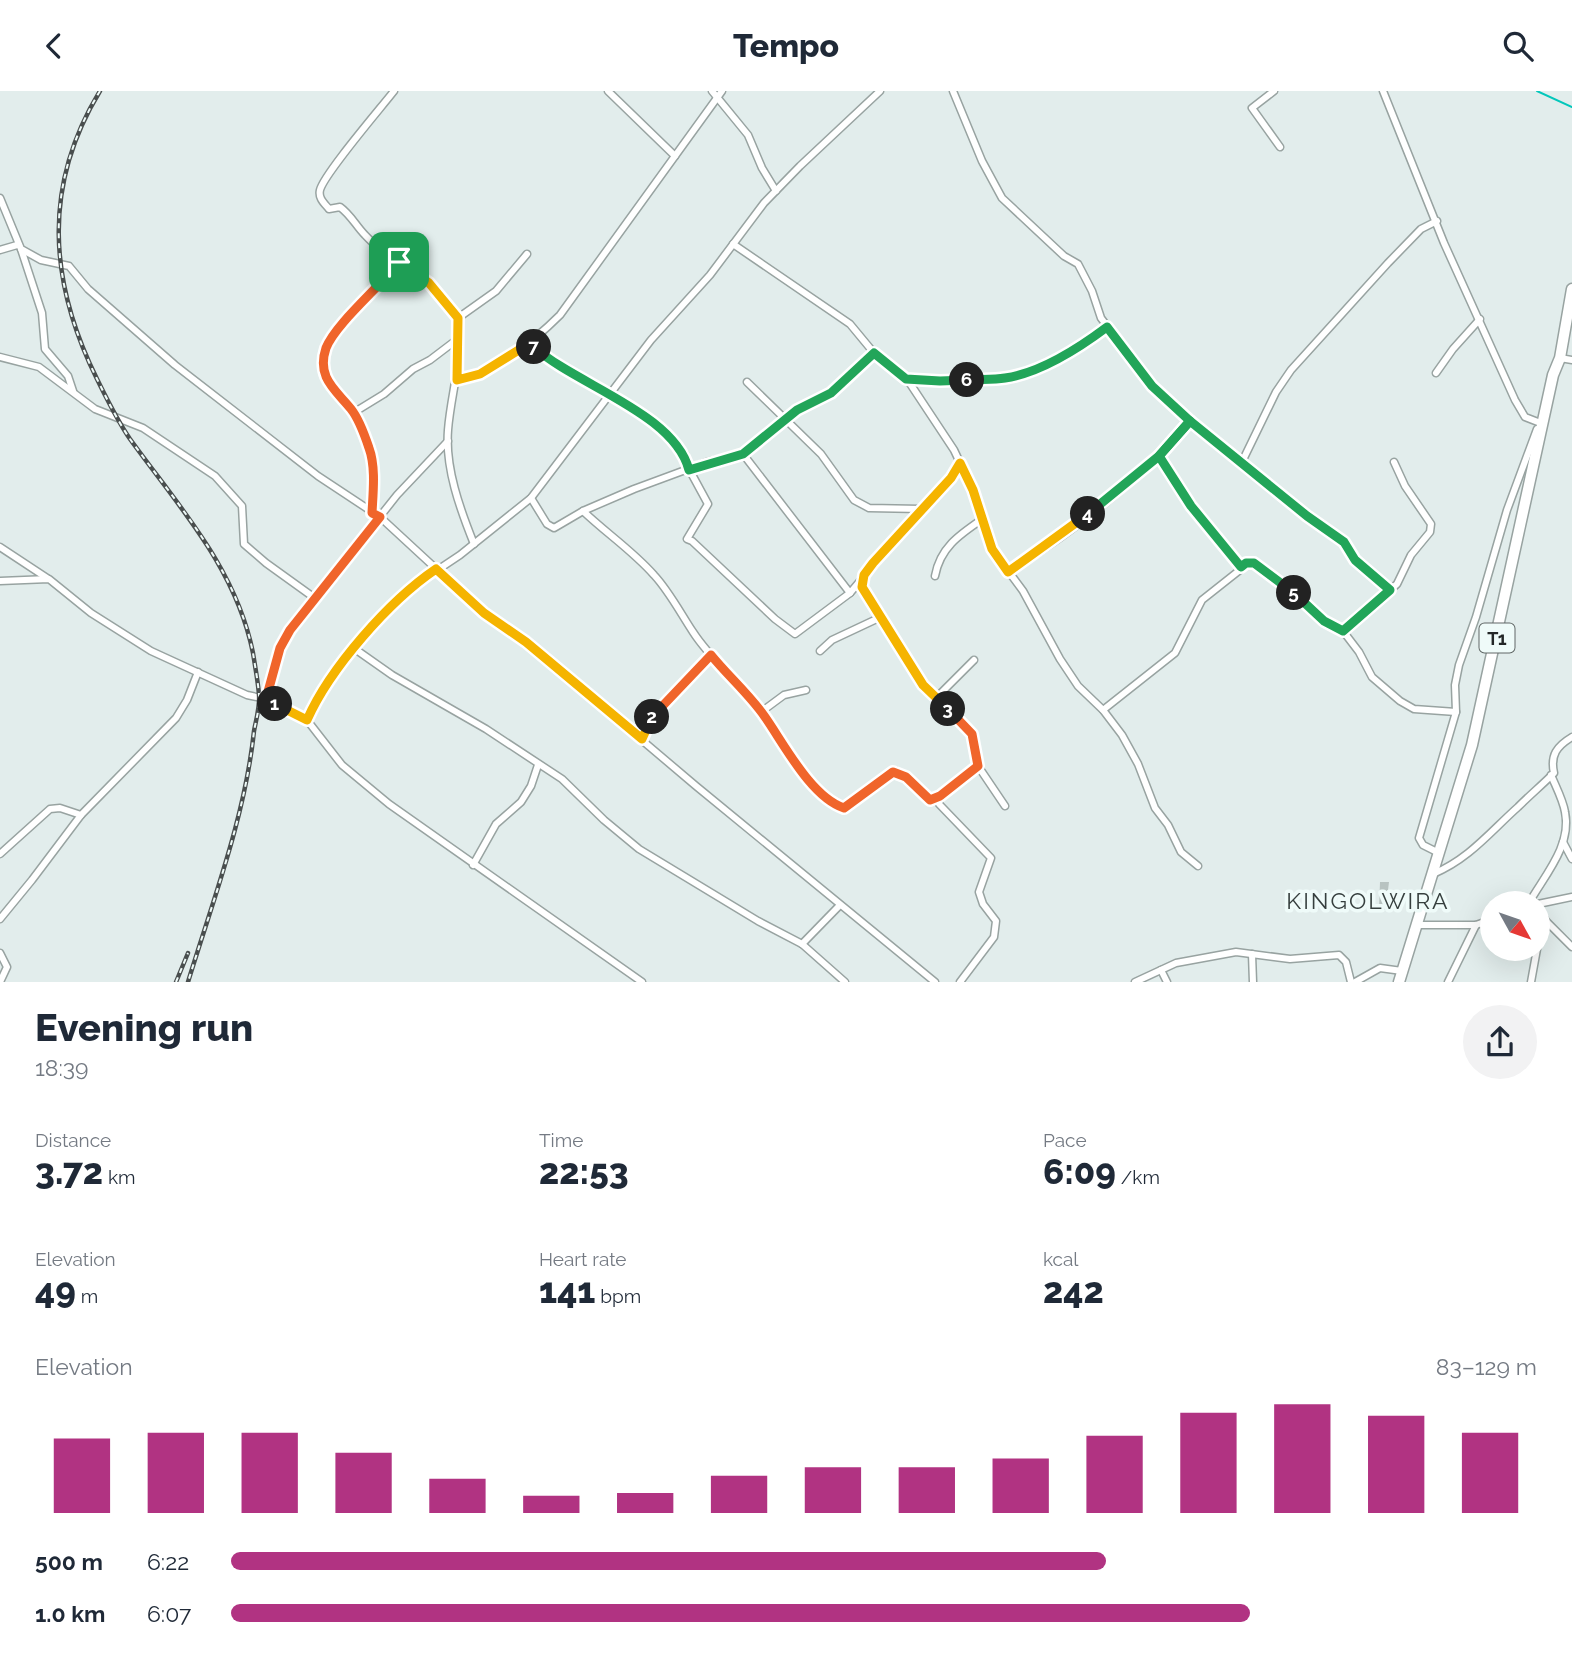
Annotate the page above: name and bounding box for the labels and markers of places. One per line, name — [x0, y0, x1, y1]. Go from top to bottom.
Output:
pin — [369, 232, 429, 292]
pin: 7 — [516, 329, 552, 365]
pin: 6 — [950, 363, 984, 397]
pin: 4 — [1070, 497, 1106, 531]
pin: 5 — [1276, 575, 1312, 611]
pin: 1 — [258, 687, 292, 721]
pin: 3 — [930, 691, 965, 727]
pin: 2 — [634, 699, 670, 735]

